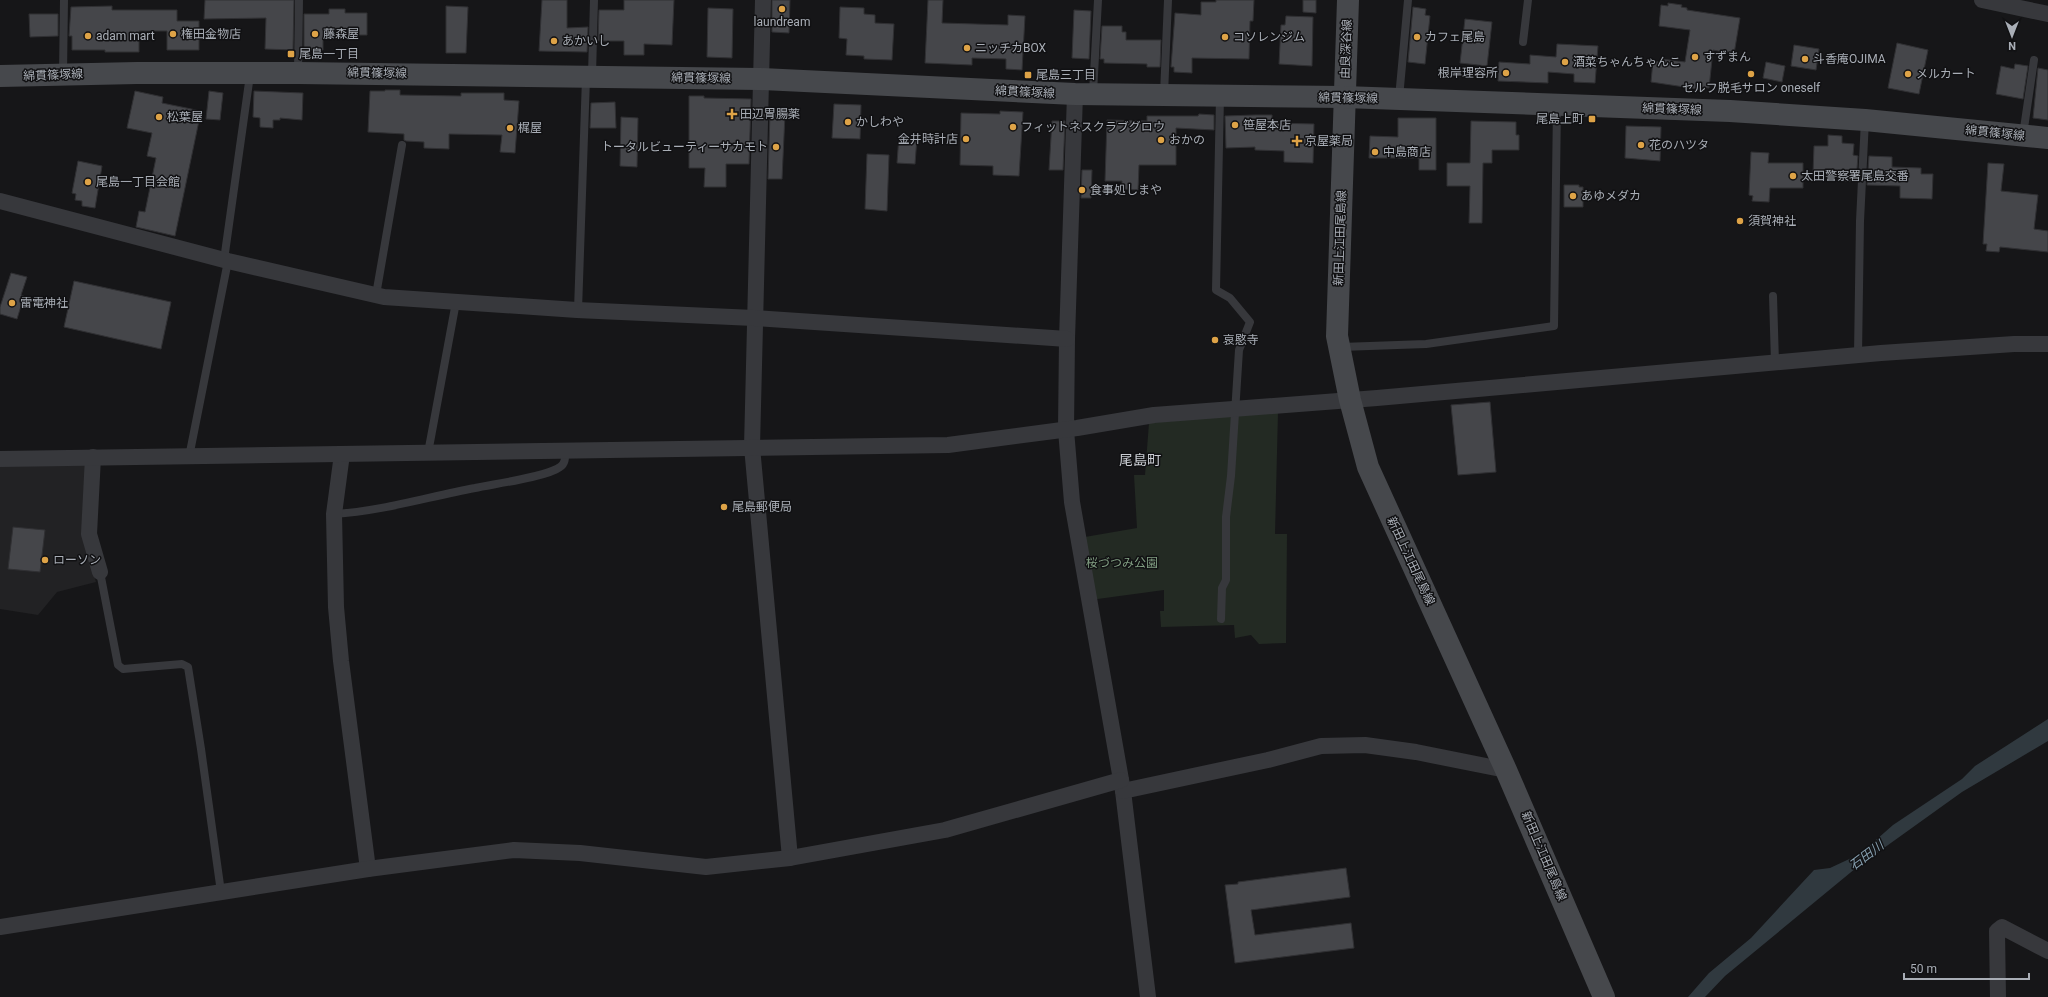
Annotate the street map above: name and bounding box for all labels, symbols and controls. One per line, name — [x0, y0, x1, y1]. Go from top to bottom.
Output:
marker: laundream — [777, 4, 787, 14]
place label: laundream — [754, 15, 810, 29]
north arrow — [1992, 16, 2032, 56]
street label: 由良深谷線 — [1338, 19, 1354, 79]
place label: 権田金物店 — [181, 27, 241, 41]
place label: 藤森屋 — [323, 27, 359, 41]
place label: adam mart — [96, 29, 155, 43]
marker: 権田金物店 — [168, 29, 178, 39]
marker: 藤森屋 — [310, 29, 320, 39]
place label: コソレンジム — [1233, 30, 1305, 44]
place label: カフェ尾島 — [1425, 30, 1485, 44]
marker: adam mart — [83, 31, 93, 41]
marker: コソレンジム — [1220, 32, 1230, 42]
marker: カフェ尾島 — [1412, 32, 1422, 42]
place label: あかいし — [562, 34, 610, 48]
marker: あかいし — [549, 36, 559, 46]
text: N — [2008, 39, 2016, 52]
place label: ニッチカBOX — [975, 41, 1047, 55]
marker: ニッチカBOX — [962, 43, 972, 53]
place label: 尾島一丁目 — [299, 47, 359, 61]
marker: 尾島一丁目 — [286, 49, 296, 59]
place label: すずまん — [1703, 50, 1751, 64]
marker: すずまん — [1690, 52, 1700, 62]
place label: 斗香庵OJIMA — [1813, 52, 1886, 66]
marker: 斗香庵OJIMA — [1800, 54, 1810, 64]
place label: 酒菜ちゃんちゃんこ — [1573, 55, 1681, 69]
marker: 酒菜ちゃんちゃんこ — [1560, 57, 1570, 67]
street label: 綿貫篠塚線 — [347, 65, 407, 81]
place label: 根岸理容所 — [1438, 66, 1498, 80]
street label: 綿貫篠塚線 — [23, 67, 83, 83]
place label: メルカート — [1916, 67, 1976, 81]
place label: 尾島三丁目 — [1036, 68, 1096, 82]
marker: 根岸理容所 — [1501, 68, 1511, 78]
marker: セルフ脱毛サロン oneself — [1746, 69, 1756, 79]
marker: メルカート — [1903, 69, 1913, 79]
street label: 綿貫篠塚線 — [671, 70, 731, 86]
marker: 尾島三丁目 — [1023, 70, 1033, 80]
place label: セルフ脱毛サロン oneself — [1682, 81, 1821, 95]
street label: 綿貫篠塚線 — [995, 83, 1055, 101]
street label: 綿貫篠塚線 — [1318, 90, 1378, 106]
street label: 綿貫篠塚線 — [1642, 101, 1702, 117]
place label: 田辺胃腸薬 — [740, 107, 800, 121]
marker: 田辺胃腸薬 — [727, 109, 737, 119]
place label: 松葉屋 — [167, 110, 203, 124]
marker: 松葉屋 — [154, 112, 164, 122]
place label: 尾島上町 — [1536, 112, 1584, 126]
marker: 尾島上町 — [1587, 114, 1597, 124]
place label: かしわや — [856, 115, 904, 129]
marker: かしわや — [843, 117, 853, 127]
place label: 笹屋本店 — [1243, 118, 1291, 132]
place label: フィットネスクラブグロウ — [1021, 120, 1165, 134]
marker: 笹屋本店 — [1230, 120, 1240, 130]
place label: 梶屋 — [518, 121, 542, 135]
marker: フィットネスクラブグロウ — [1008, 122, 1018, 132]
marker: 梶屋 — [505, 123, 515, 133]
street label: 綿貫篠塚線 — [1964, 123, 2026, 143]
place label: 金井時計店 — [898, 132, 958, 146]
place label: おかの — [1169, 133, 1205, 147]
marker: 金井時計店 — [961, 134, 971, 144]
place label: 京屋薬局 — [1305, 134, 1353, 148]
marker: おかの — [1156, 135, 1166, 145]
marker: 京屋薬局 — [1292, 136, 1302, 146]
place label: 花のハツタ — [1649, 138, 1709, 152]
place label: トータルビューティーサカモト — [601, 140, 768, 154]
marker: 花のハツタ — [1636, 140, 1646, 150]
marker: トータルビューティーサカモト — [771, 142, 781, 152]
place label: 中島商店 — [1383, 145, 1431, 159]
marker: 中島商店 — [1370, 147, 1380, 157]
place label: 太田警察署尾島交番 — [1801, 169, 1909, 183]
marker: 太田警察署尾島交番 — [1788, 171, 1798, 181]
place label: 尾島一丁目会館 — [96, 175, 180, 189]
marker: 尾島一丁目会館 — [83, 177, 93, 187]
place label: 食事処しまや — [1090, 183, 1162, 197]
marker: 食事処しまや — [1077, 185, 1087, 195]
place label: あゆメダカ — [1581, 189, 1641, 203]
street label: 新田上江田尾島線 — [1331, 190, 1349, 286]
marker: あゆメダカ — [1568, 191, 1578, 201]
place label: 須賀神社 — [1748, 214, 1796, 228]
marker: 須賀神社 — [1735, 216, 1745, 226]
place label: 雷電神社 — [20, 296, 68, 310]
marker: 雷電神社 — [7, 298, 17, 308]
place label: 哀愍寺 — [1223, 333, 1259, 347]
marker: 哀愍寺 — [1210, 335, 1220, 345]
district label: 尾島町 — [1119, 452, 1161, 468]
place label: 尾島郵便局 — [732, 500, 792, 514]
marker: 尾島郵便局 — [719, 502, 729, 512]
street label: 新田上江田尾島線 — [1384, 515, 1438, 607]
place label: ローソン — [53, 553, 101, 567]
marker: ローソン — [40, 555, 50, 565]
park label: 桜づつみ公園 — [1086, 556, 1158, 570]
street label: 新田上江田尾島線 — [1519, 809, 1569, 903]
water label: 石田川 — [1846, 836, 1888, 873]
scale bar — [1904, 955, 2029, 981]
text: 50 m — [1910, 962, 1937, 976]

